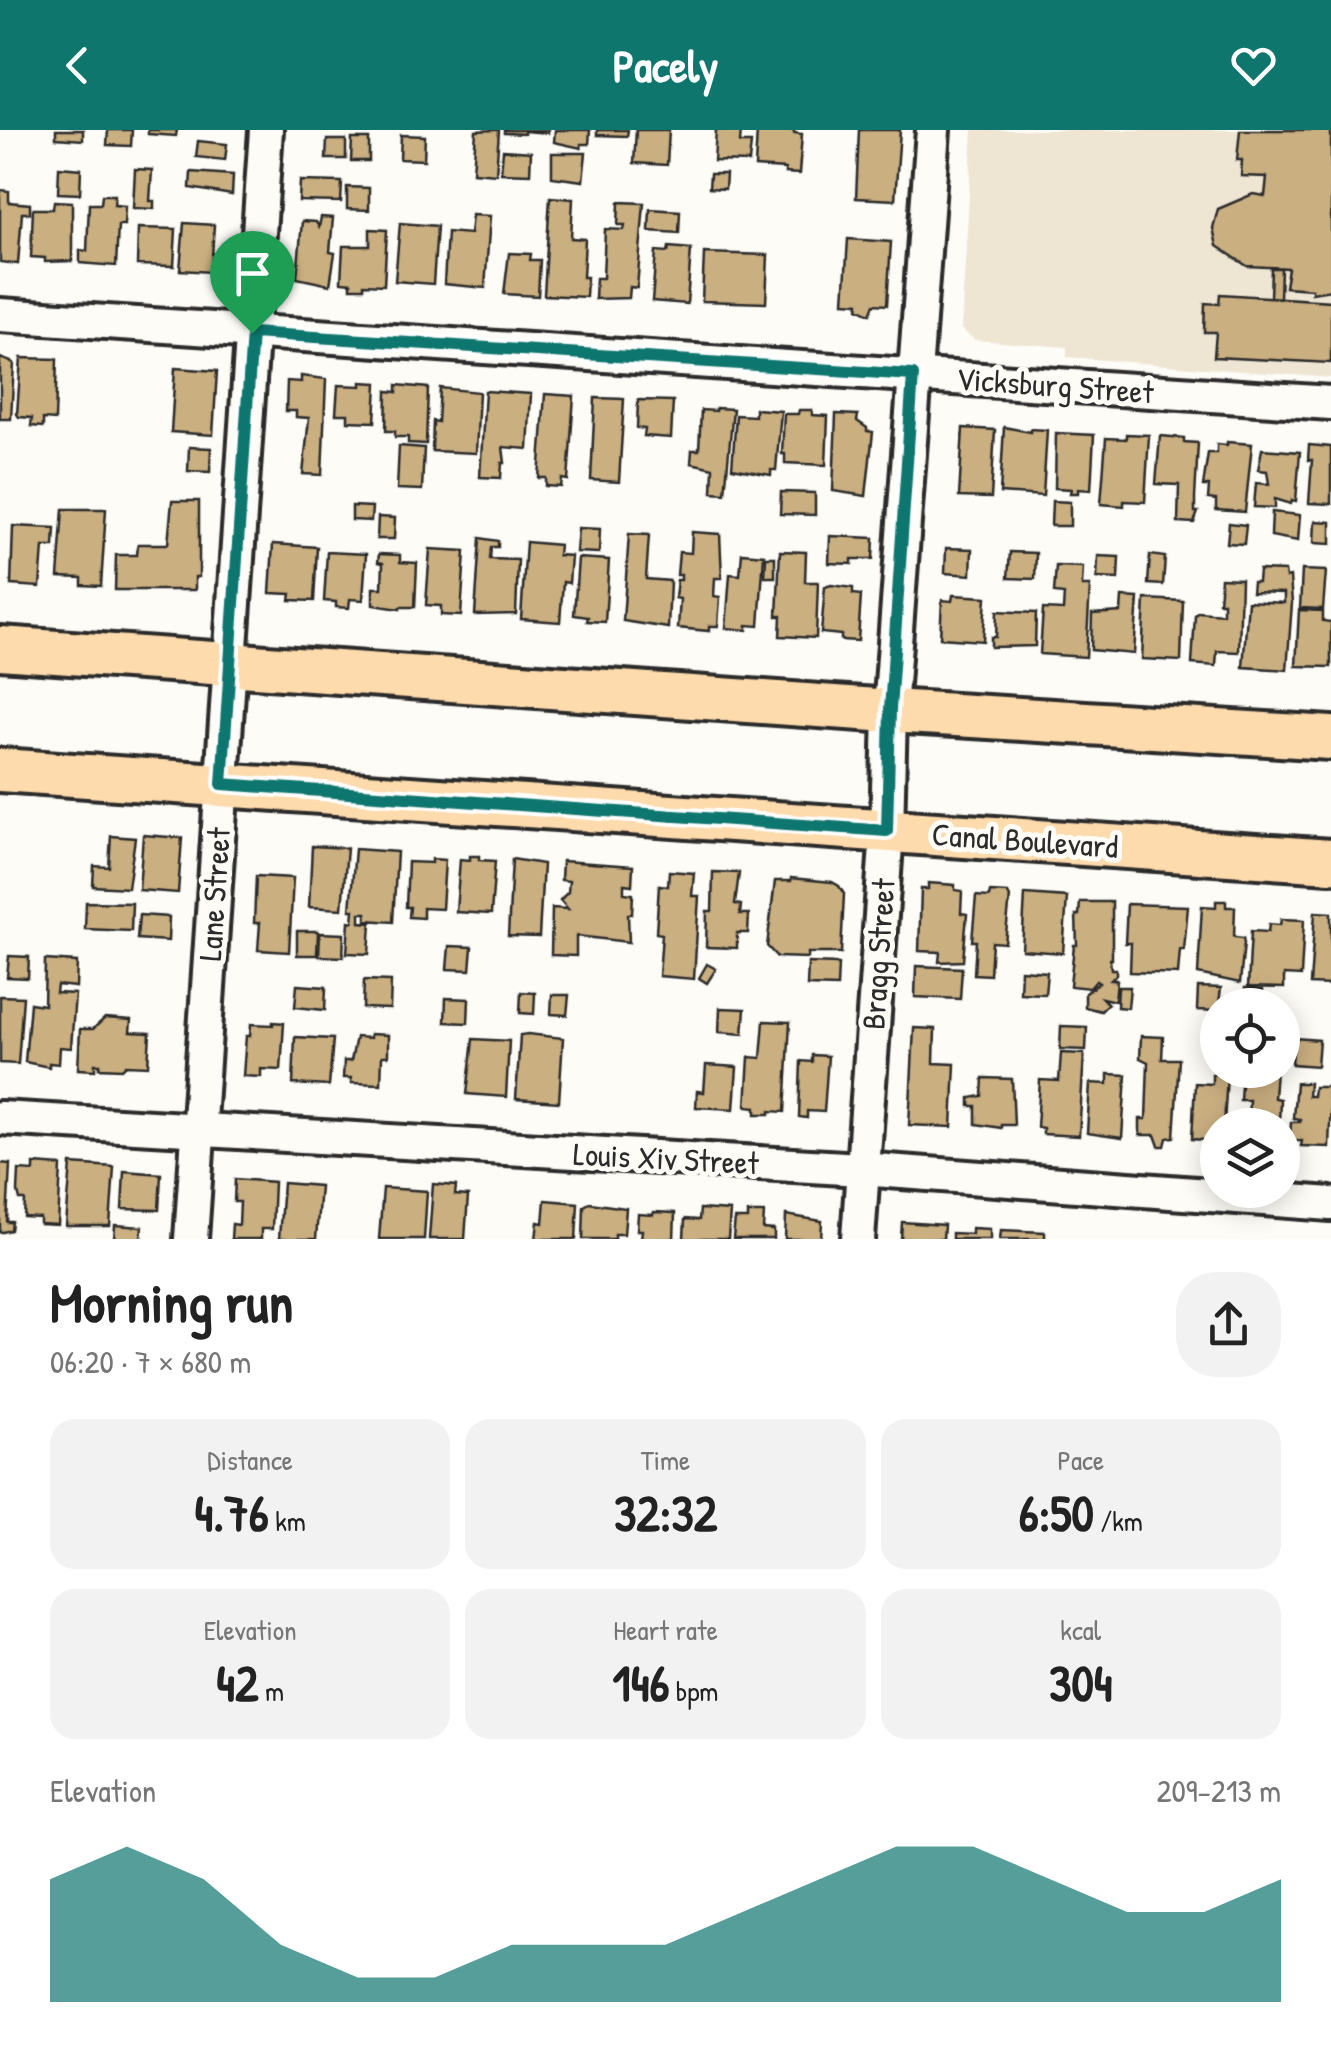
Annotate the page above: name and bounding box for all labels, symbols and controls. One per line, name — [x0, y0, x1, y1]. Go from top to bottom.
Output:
text: Pacely — [613, 35, 718, 96]
icon: back — [50, 38, 105, 93]
icon: heart — [1226, 38, 1281, 93]
pin — [210, 231, 295, 334]
icon: arrive — [225, 246, 280, 301]
street label: Vicksburg Street — [955, 357, 1156, 413]
street label: Canal Boulevard — [931, 812, 1119, 868]
street label: Lane Street — [188, 825, 240, 962]
street label: Bragg Street — [851, 876, 905, 1031]
map controls — [1200, 988, 1300, 1208]
button: locate — [1200, 988, 1300, 1088]
button: layers — [1200, 1108, 1300, 1208]
street label: Louis Xiv Street — [572, 1132, 761, 1184]
text: Morning run — [50, 1265, 293, 1339]
button: share — [1176, 1272, 1281, 1377]
text: 06:20 · 7 × 680 m — [50, 1340, 251, 1383]
text: Distance — [207, 1441, 293, 1479]
text: Time — [641, 1441, 690, 1479]
text: Pace — [1058, 1441, 1104, 1479]
text: 4.76 — [195, 1479, 269, 1547]
text: 32:32 — [614, 1479, 717, 1547]
text: 6:50 — [1019, 1479, 1094, 1547]
text: km — [269, 1502, 306, 1540]
text: /km — [1094, 1502, 1143, 1540]
text: Elevation — [204, 1611, 297, 1649]
text: Heart rate — [613, 1611, 718, 1649]
text: kcal — [1060, 1611, 1101, 1649]
text: 42 — [216, 1649, 259, 1717]
text: 146 — [613, 1649, 669, 1717]
text: 304 — [1049, 1649, 1113, 1717]
text: m — [259, 1672, 284, 1710]
text: bpm — [669, 1672, 718, 1710]
text: Elevation — [50, 1769, 156, 1812]
text: 209–213 m — [1156, 1769, 1281, 1812]

